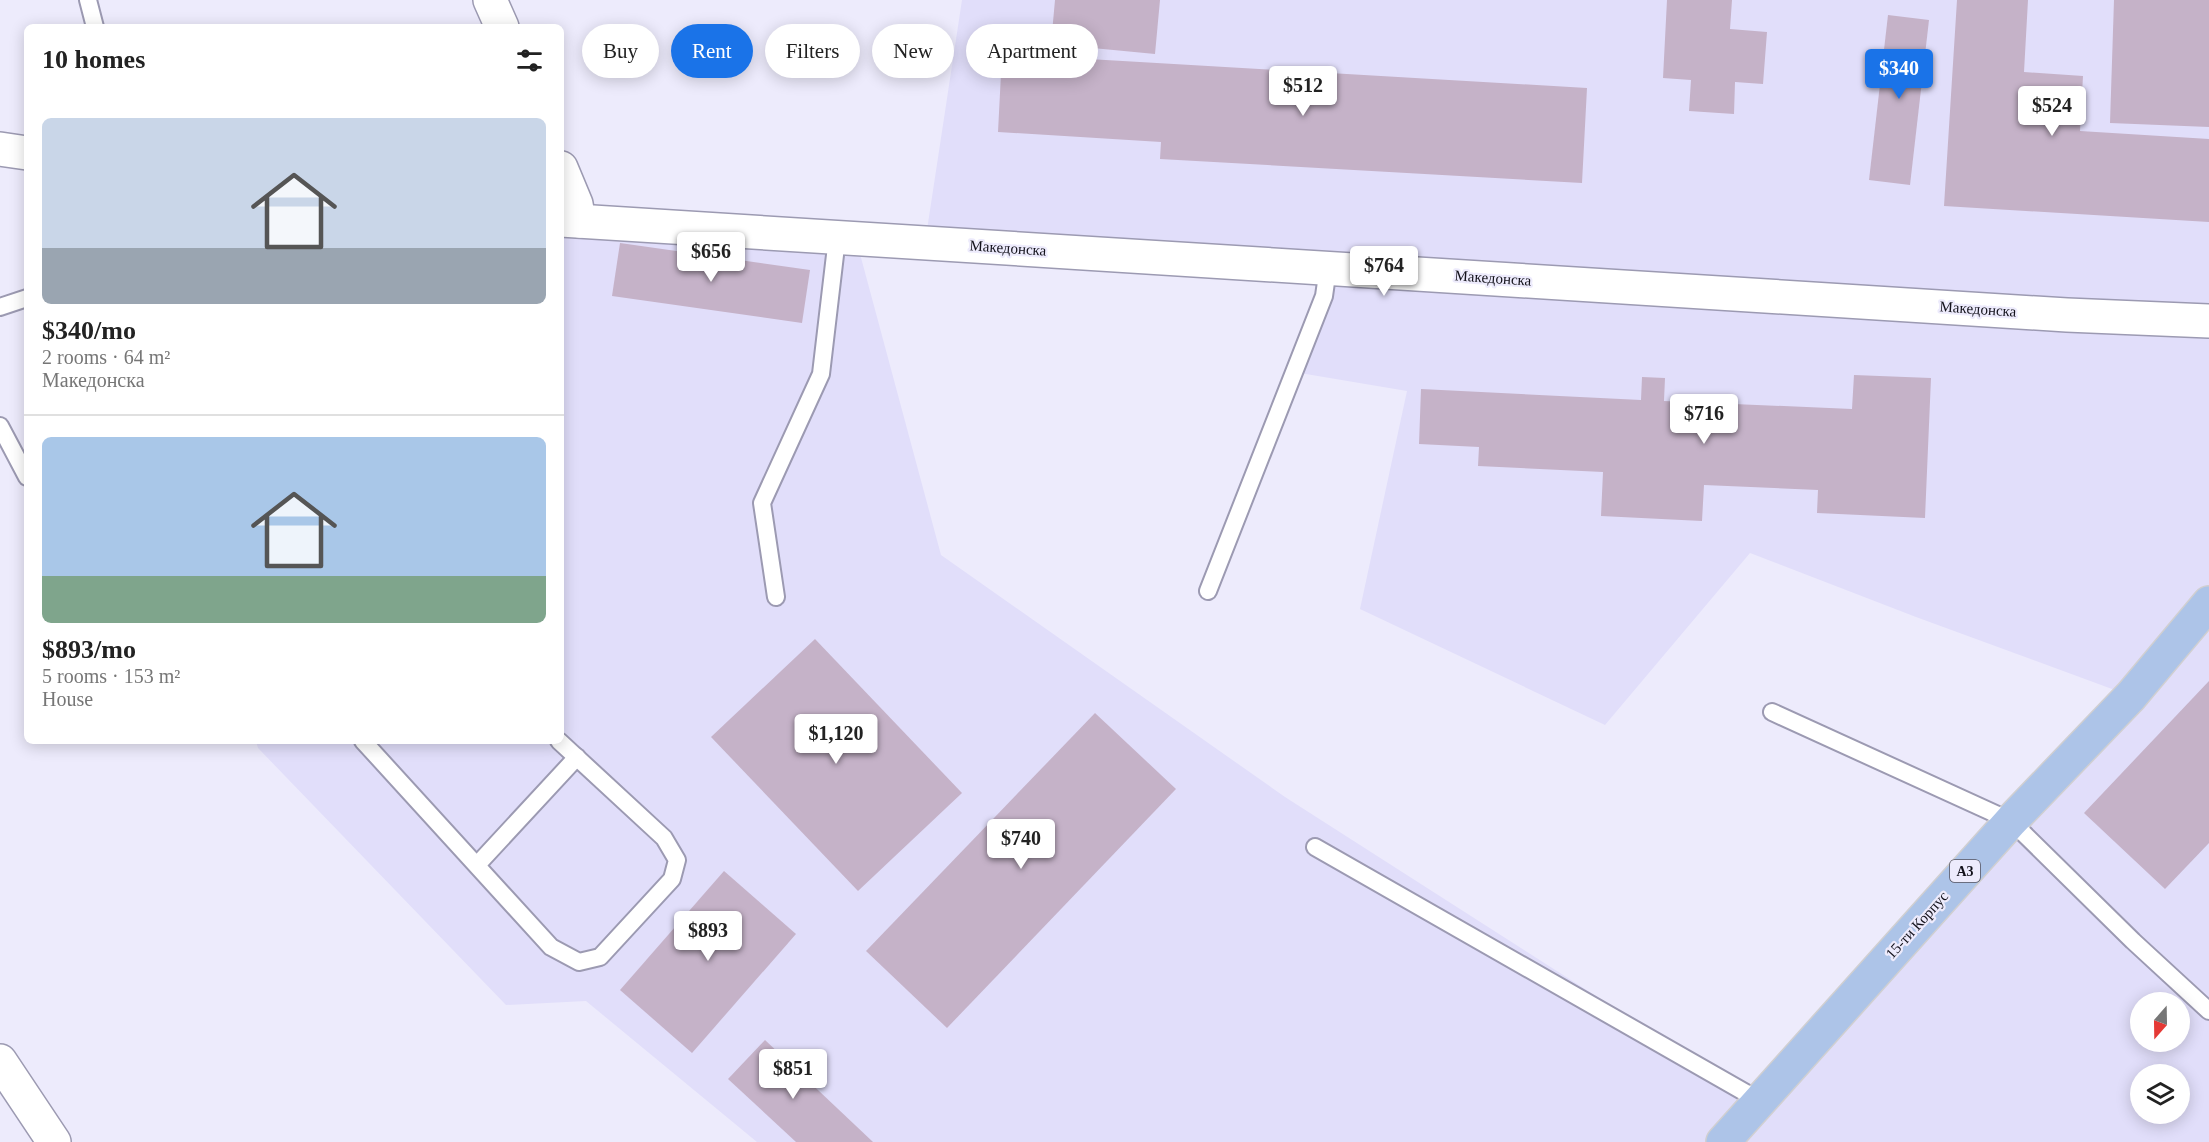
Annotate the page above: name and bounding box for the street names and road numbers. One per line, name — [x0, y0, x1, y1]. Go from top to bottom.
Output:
street label: Македонска — [969, 237, 1047, 259]
street label: Македонска — [1454, 267, 1532, 289]
street label: Македонска — [1939, 298, 2017, 320]
road number: A3 — [1950, 860, 1980, 882]
street label: 15-ти Корпус — [1883, 888, 1952, 962]

